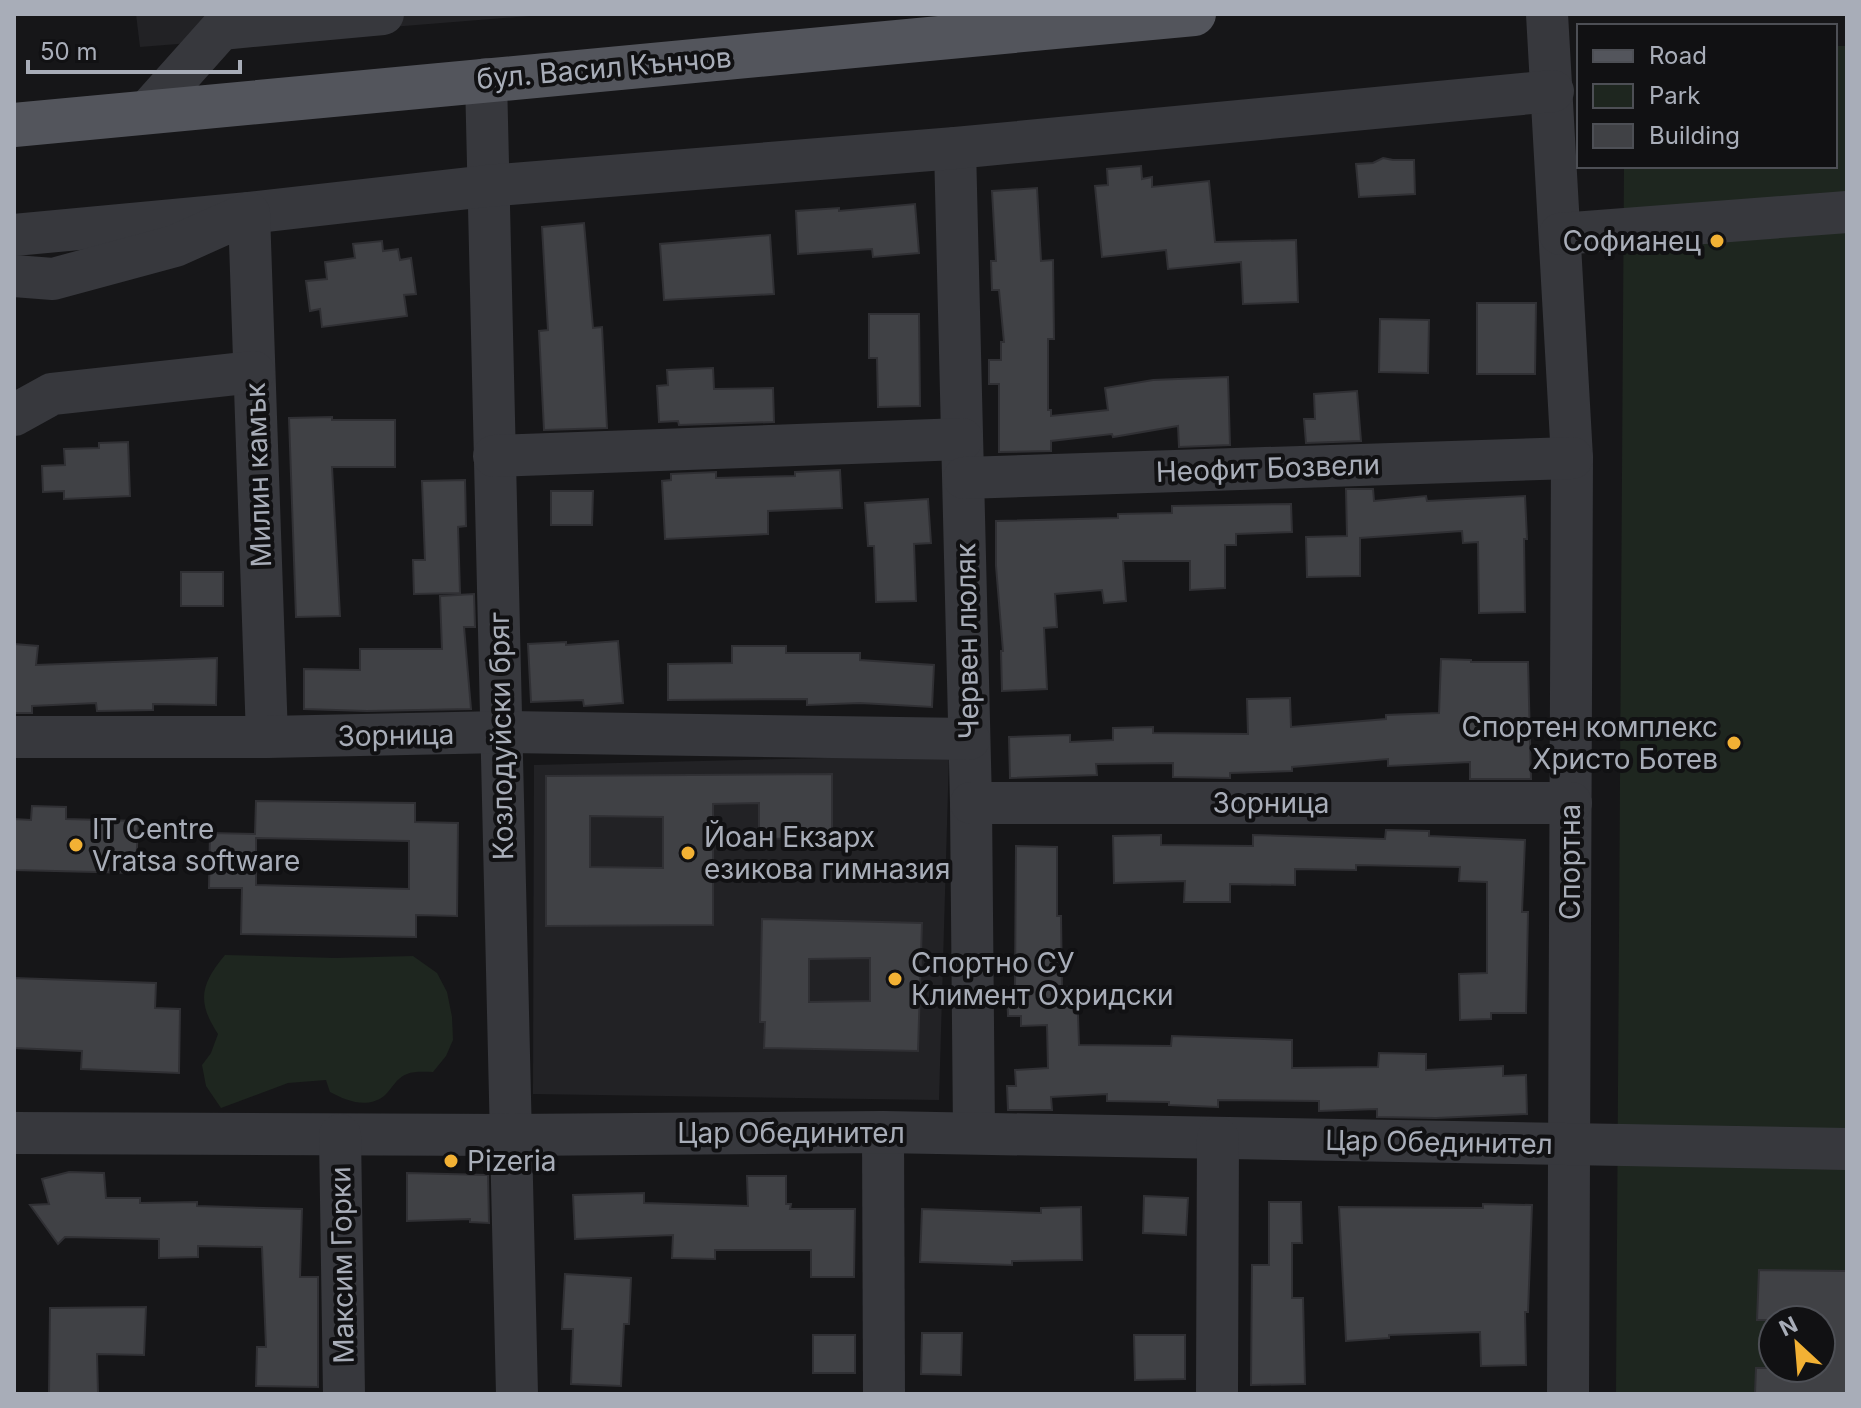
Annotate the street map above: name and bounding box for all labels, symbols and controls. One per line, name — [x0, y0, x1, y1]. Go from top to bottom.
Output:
scale bar — [28, 24, 240, 74]
legend — [1577, 24, 1837, 168]
text: 50 m — [40, 37, 98, 66]
street label: бул. Васил Кънчов — [475, 40, 733, 96]
text: Road — [1649, 41, 1707, 70]
text: Park — [1649, 81, 1700, 110]
text: Building — [1649, 121, 1740, 150]
place label: Софианец — [1563, 224, 1701, 258]
marker: Софианец — [1708, 232, 1726, 250]
street label: Милин камък — [238, 382, 278, 568]
street label: Неофит Бозвели — [1155, 447, 1381, 489]
street label: Червен люляк — [948, 543, 986, 739]
street label: Козлодуйски бряг — [482, 612, 520, 860]
place label: Спортен комплекс Христо Ботев — [1461, 710, 1718, 776]
street label: Зорница — [337, 717, 455, 753]
marker: Спортен комплекс Христо Ботев — [1725, 734, 1743, 752]
street label: Зорница — [1213, 786, 1329, 820]
street label: Спортна — [1553, 804, 1587, 920]
place label: IT Centre Vratsa software — [92, 812, 300, 878]
place label: Йоан Екзарх езикова гимназия — [704, 819, 950, 886]
marker: IT Centre Vratsa software — [67, 836, 85, 854]
marker: Йоан Екзарх езикова гимназия — [679, 844, 697, 862]
place label: Спортно СУ Климент Охридски — [911, 946, 1174, 1012]
marker: Спортно СУ Климент Охридски — [886, 970, 904, 988]
street label: Цар Обединител — [677, 1116, 905, 1150]
street label: Цар Обединител — [1325, 1123, 1553, 1161]
place label: Pizeria — [467, 1144, 557, 1178]
marker: Pizeria — [442, 1152, 460, 1170]
street label: Максим Горки — [323, 1166, 361, 1364]
north arrow — [1757, 1304, 1837, 1384]
text: N — [1775, 1311, 1801, 1341]

